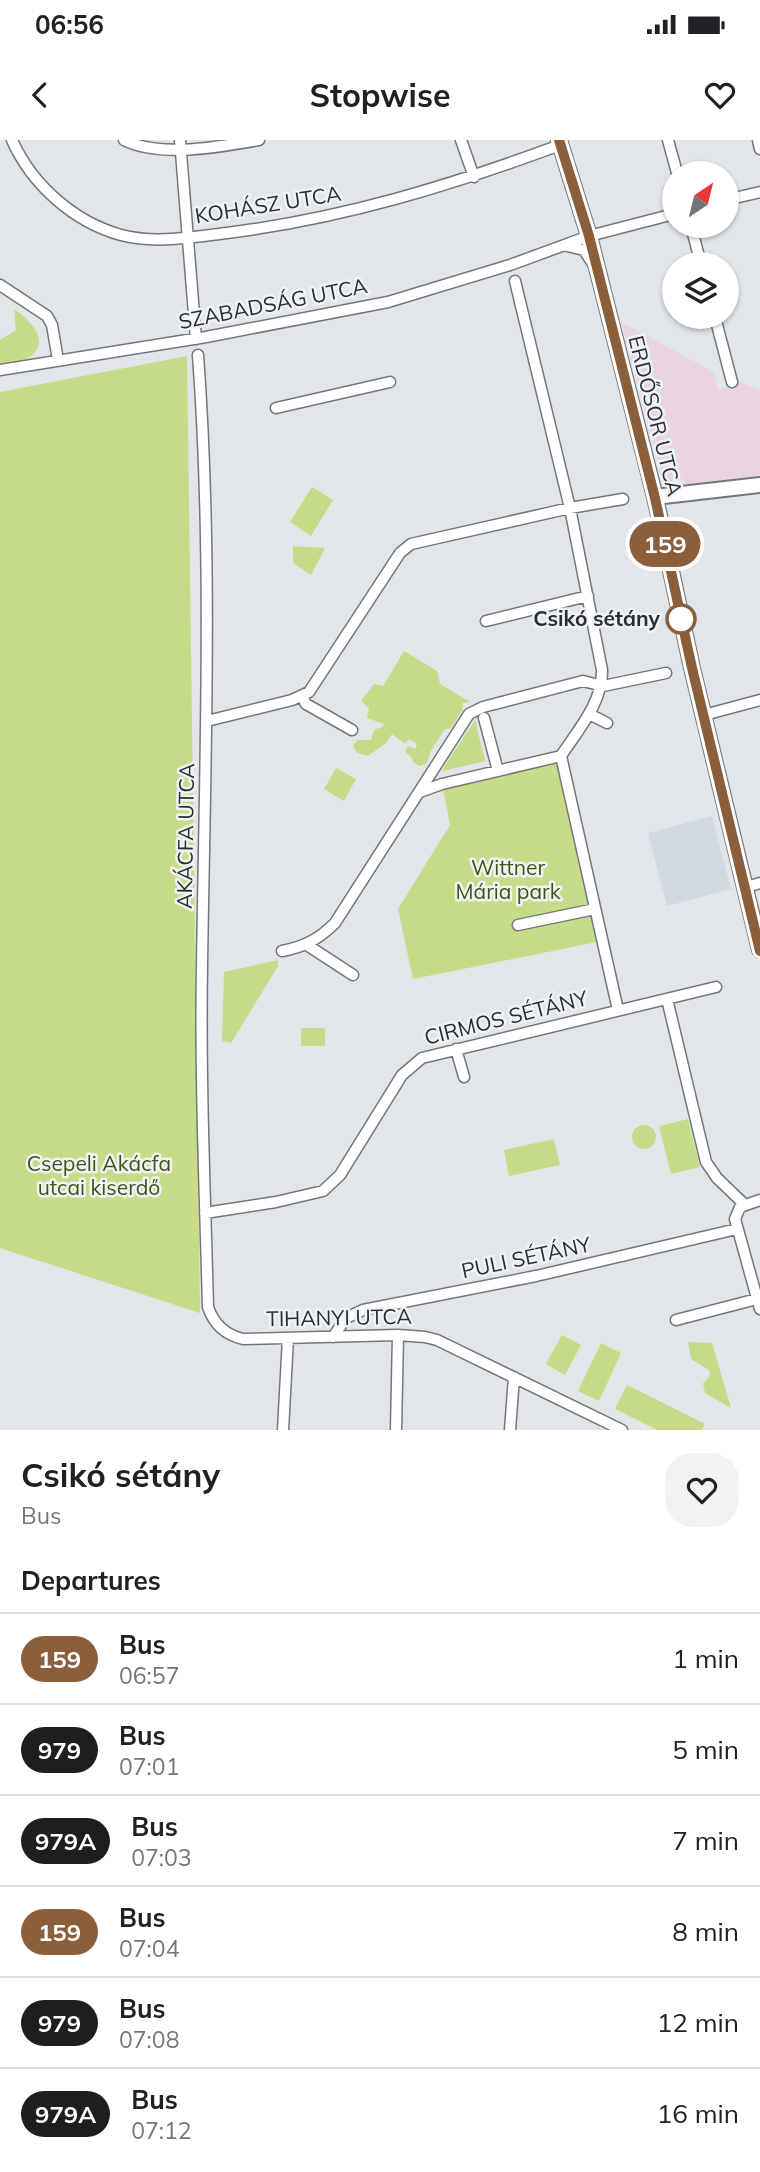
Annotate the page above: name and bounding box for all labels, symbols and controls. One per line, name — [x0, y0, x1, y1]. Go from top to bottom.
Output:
text: 06:56 — [35, 8, 104, 41]
text: Stopwise — [309, 75, 451, 115]
icon: back — [21, 76, 59, 114]
icon: heart — [701, 76, 739, 114]
north arrow — [662, 161, 738, 238]
map controls — [662, 161, 739, 329]
street label: KOHÁSZ UTCA — [193, 180, 343, 228]
button: layers — [662, 252, 739, 329]
street label: SZABADSÁG UTCA — [176, 272, 370, 334]
street label: ERDŐSOR UTCA — [623, 333, 689, 499]
line badge: 159 — [625, 521, 705, 567]
text: 159 — [643, 529, 687, 559]
marker: Csikó sétány — [666, 604, 696, 634]
place label: Csikó sétány — [533, 605, 661, 631]
street label: AKÁCFA UTCA — [171, 762, 199, 909]
park label: Wittner Mária park — [456, 854, 561, 904]
street label: CIRMOS SÉTÁNY — [421, 984, 590, 1050]
park label: Csepeli Akácfa utcai kiserdő — [27, 1150, 171, 1200]
street label: PULI SÉTÁNY — [459, 1231, 593, 1283]
street label: TIHANYI UTCA — [266, 1303, 413, 1331]
button: heart — [665, 1453, 739, 1527]
text: Csikó sétány — [21, 1454, 220, 1495]
text: Bus — [21, 1501, 61, 1530]
text: Departures — [21, 1564, 161, 1597]
text: Bus — [119, 1628, 165, 1661]
text: 1 min — [672, 1642, 739, 1675]
text: 159 — [38, 1644, 81, 1674]
text: 06:57 — [119, 1661, 179, 1690]
text: Bus — [119, 1719, 165, 1752]
text: 5 min — [672, 1733, 739, 1766]
text: 979 — [38, 1735, 81, 1765]
text: 07:01 — [119, 1752, 179, 1781]
text: Bus — [131, 1810, 178, 1843]
text: 7 min — [672, 1824, 739, 1857]
text: 979A — [35, 1826, 96, 1856]
text: 07:03 — [131, 1843, 192, 1872]
text: Bus — [119, 1901, 165, 1934]
text: 8 min — [672, 1915, 739, 1948]
text: 159 — [38, 1917, 81, 1947]
text: 07:04 — [119, 1934, 179, 1963]
text: Bus — [119, 1992, 165, 2025]
text: 12 min — [657, 2006, 739, 2039]
text: 979 — [38, 2008, 81, 2038]
text: 07:08 — [119, 2025, 179, 2054]
text: Bus — [131, 2083, 178, 2116]
text: 16 min — [657, 2097, 739, 2130]
text: 979A — [35, 2099, 96, 2129]
text: 07:12 — [131, 2116, 192, 2145]

